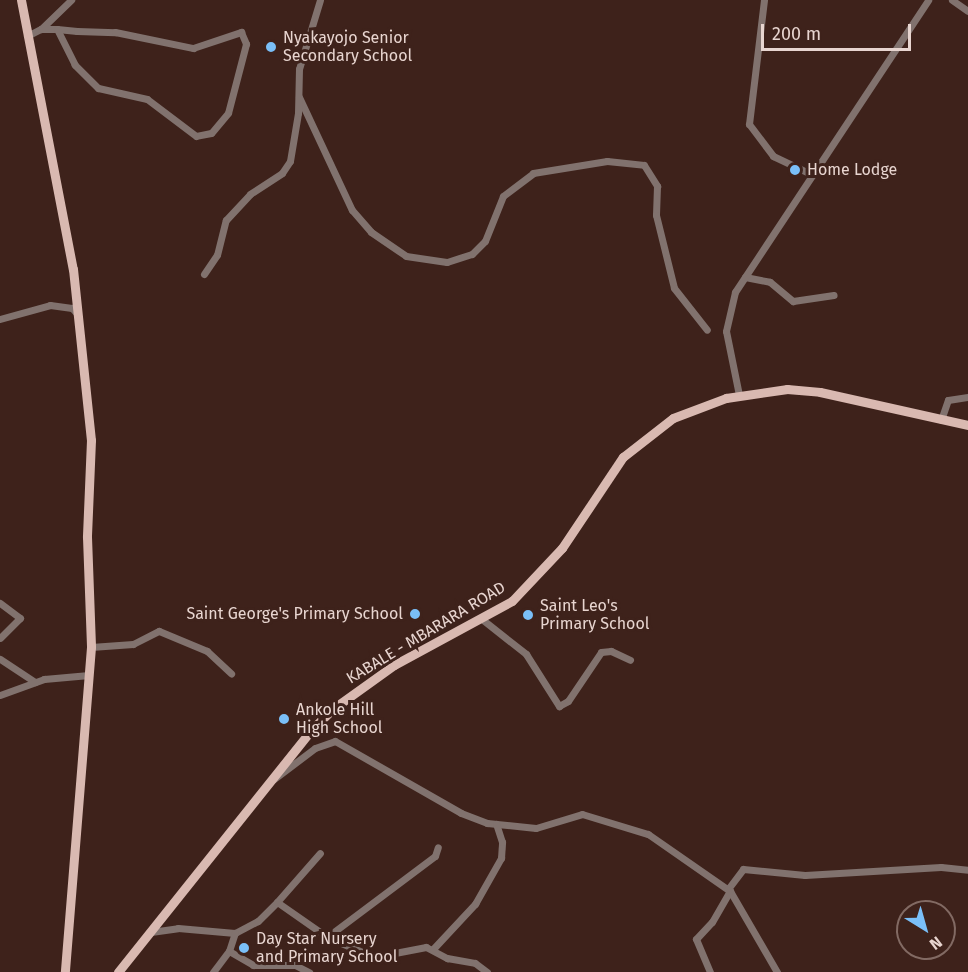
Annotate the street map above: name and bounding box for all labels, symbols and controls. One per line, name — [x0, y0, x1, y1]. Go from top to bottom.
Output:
scale bar — [764, 12, 914, 50]
text: 200 m — [772, 23, 821, 45]
place label: Nyakayojo Senior Secondary School — [283, 28, 412, 66]
marker: Nyakayojo Senior Secondary School — [264, 40, 278, 54]
place label: Home Lodge — [807, 160, 897, 180]
marker: Home Lodge — [788, 163, 802, 177]
street label: KABALE - MBARARA ROAD — [343, 578, 509, 688]
place label: Saint Leo's Primary School — [540, 596, 649, 634]
place label: Saint George's Primary School — [186, 604, 403, 624]
marker: Saint George's Primary School — [408, 607, 422, 621]
marker: Saint Leo's Primary School — [521, 608, 535, 622]
place label: Ankole Hill High School — [296, 700, 382, 738]
marker: Ankole Hill High School — [277, 712, 291, 726]
north arrow — [896, 900, 956, 960]
place label: Day Star Nursery and Primary School — [256, 929, 397, 967]
text: N — [926, 932, 946, 954]
marker: Day Star Nursery and Primary School — [237, 941, 251, 955]

